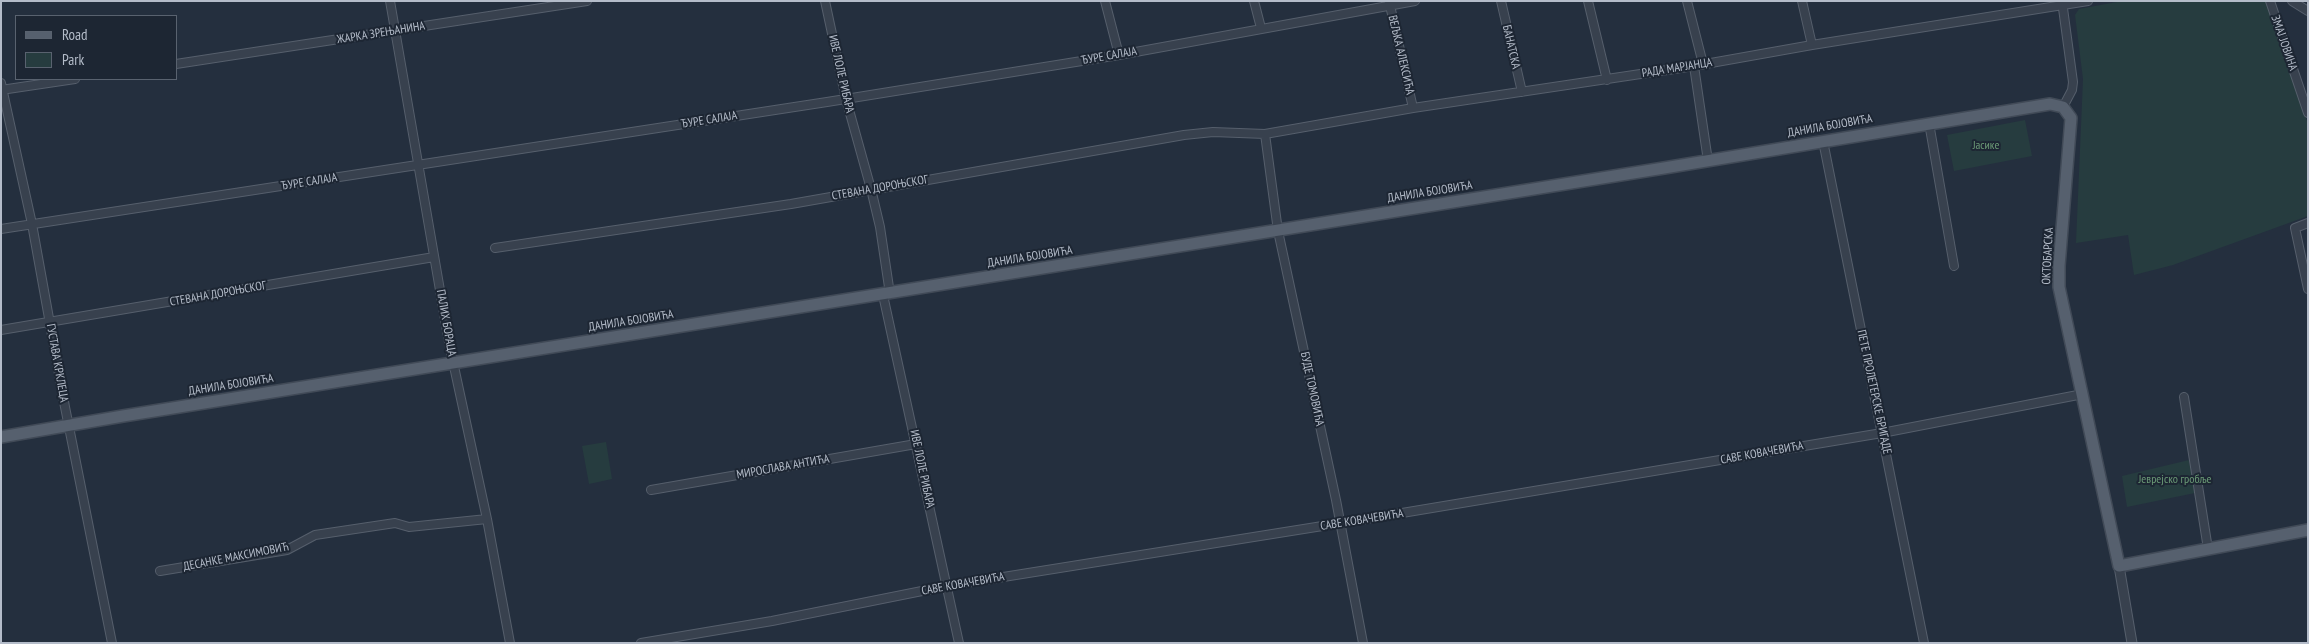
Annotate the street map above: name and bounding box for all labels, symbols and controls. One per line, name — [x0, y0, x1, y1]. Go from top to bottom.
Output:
street label: ЗМАЈ ЈОВИНА — [2268, 13, 2300, 73]
street label: ВЕЉКА АЛЕКСИЋА — [1385, 14, 1417, 96]
legend — [15, 15, 178, 80]
street label: ЖАРКА ЗРЕЊАНИНА — [336, 19, 426, 47]
street label: БАНАТСКА — [1499, 24, 1523, 70]
text: Road — [62, 25, 88, 44]
street label: ИВЕ ЛОЛЕ РИБАРА — [825, 34, 857, 114]
street label: ЂУРЕ САЛАЈА — [1080, 44, 1138, 68]
text: Park — [62, 50, 84, 69]
street label: РАДА МАРЈАНЦА — [1641, 55, 1713, 81]
street label: ЂУРЕ САЛАЈА — [680, 108, 738, 132]
street label: ДАНИЛА БОЈОВИЋА — [1786, 111, 1874, 141]
park label: Јасике — [1973, 139, 1999, 153]
street label: ЂУРЕ САЛАЈА — [280, 170, 338, 194]
street label: СТЕВАНА ДОРОЊСКОГ — [831, 172, 929, 204]
street label: ДАНИЛА БОЈОВИЋА — [1386, 178, 1474, 206]
street label: ОКТОБАРСКА — [2039, 227, 2057, 285]
street label: ДАНИЛА БОЈОВИЋА — [986, 243, 1074, 271]
street label: СТЕВАНА ДОРОЊСКОГ — [169, 278, 267, 310]
street label: ПАЛИХ БОРАЦА — [433, 288, 459, 358]
street label: ДАНИЛА БОЈОВИЋА — [587, 307, 675, 335]
street label: ГУСТАВА КРКЛЕЦА — [43, 323, 71, 403]
street label: ПЕТЕ ПРОЛЕТЕРСКЕ БРИГАДЕ — [1854, 328, 1894, 456]
street label: БУДЕ ТОМОВИЋА — [1297, 351, 1327, 427]
street label: ДАНИЛА БОЈОВИЋА — [187, 371, 275, 399]
street label: ИВЕ ЛОЛЕ РИБАРА — [907, 429, 937, 509]
street label: САВЕ КОВАЧЕВИЋА — [1719, 439, 1805, 467]
street label: МИРОСЛАВА АНТИЋА — [735, 452, 831, 482]
park label: Јеврејско гробље — [2138, 473, 2212, 487]
street label: САВЕ КОВАЧЕВИЋА — [1319, 506, 1405, 534]
street label: ДЕСАНКЕ МАКСИМОВИЋ — [182, 540, 290, 574]
street label: САВЕ КОВАЧЕВИЋА — [920, 570, 1006, 598]

